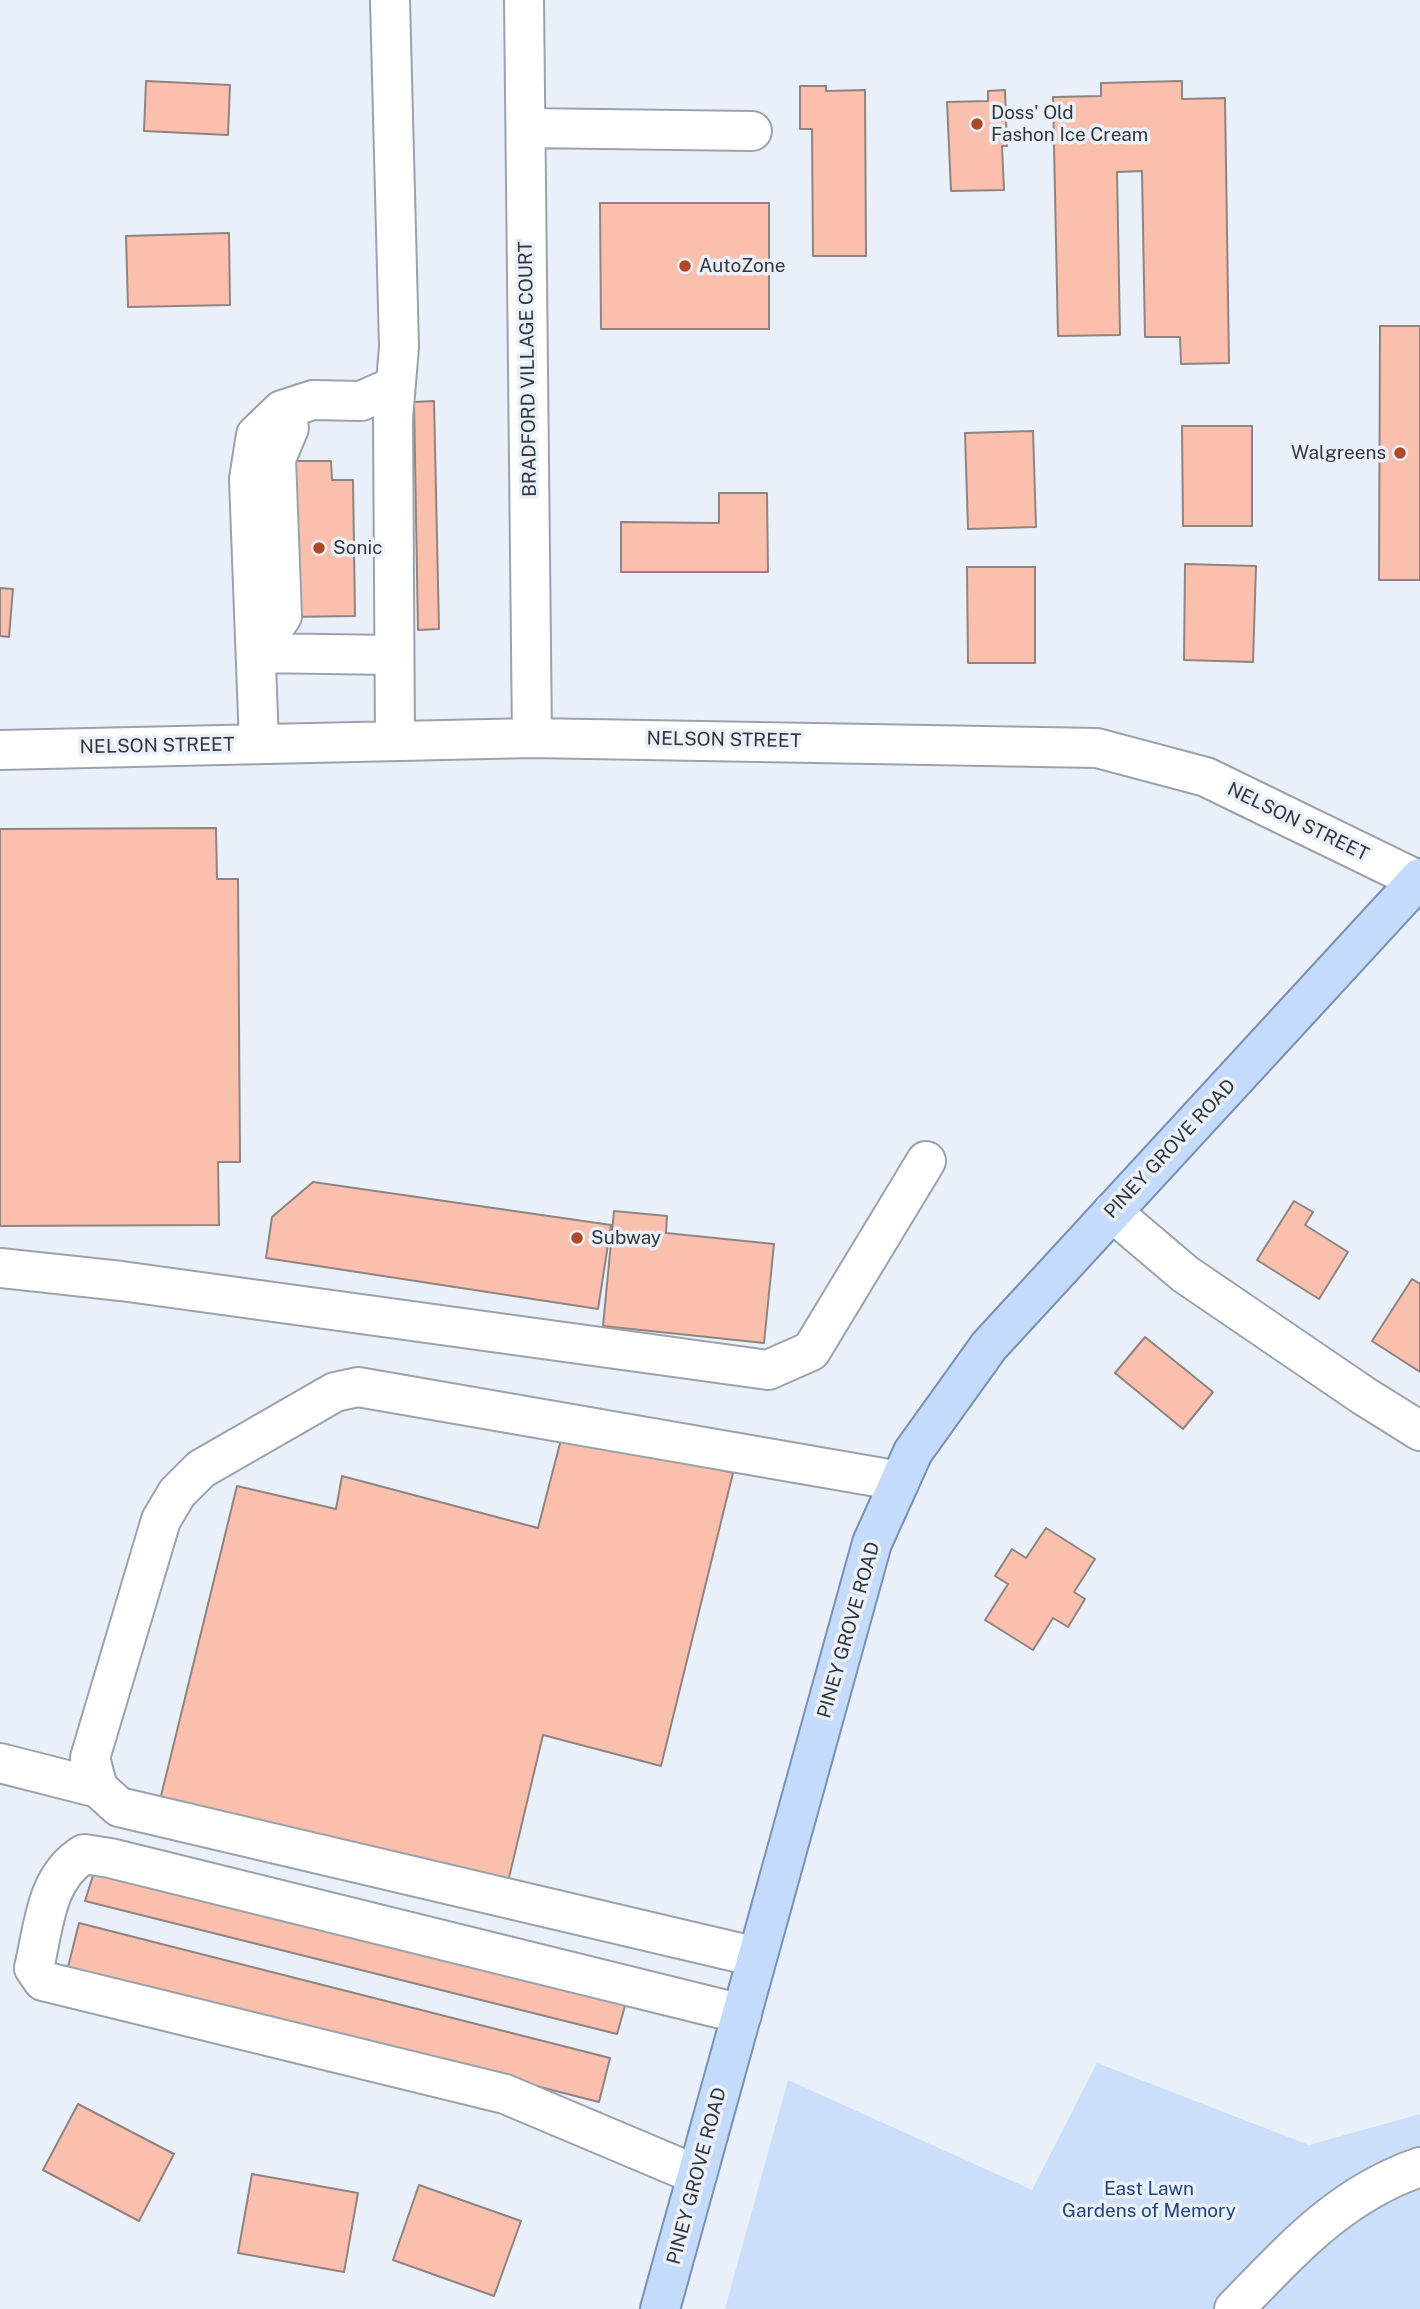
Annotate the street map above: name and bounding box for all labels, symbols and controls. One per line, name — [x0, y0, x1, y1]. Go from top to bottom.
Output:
place label: Doss' Old Fashon Ice Cream — [991, 102, 1148, 146]
marker: Doss' Old Fashon Ice Cream — [969, 116, 985, 132]
street label: BRADFORD VILLAGE COURT — [514, 241, 542, 497]
place label: AutoZone — [699, 255, 786, 277]
marker: AutoZone — [677, 258, 693, 274]
place label: Walgreens — [1291, 442, 1386, 464]
marker: Walgreens — [1392, 445, 1408, 461]
place label: Sonic — [333, 537, 382, 559]
marker: Sonic — [311, 540, 327, 556]
street label: NELSON STREET — [646, 727, 802, 753]
street label: NELSON STREET — [79, 733, 235, 759]
street label: NELSON STREET — [1223, 778, 1373, 866]
street label: PINEY GROVE ROAD — [1100, 1075, 1240, 1223]
place label: Subway — [591, 1227, 661, 1249]
marker: Subway — [569, 1230, 585, 1246]
street label: PINEY GROVE ROAD — [813, 1539, 885, 1721]
street label: PINEY GROVE ROAD — [662, 2085, 732, 2267]
park label: East Lawn Gardens of Memory — [1062, 2178, 1236, 2222]

